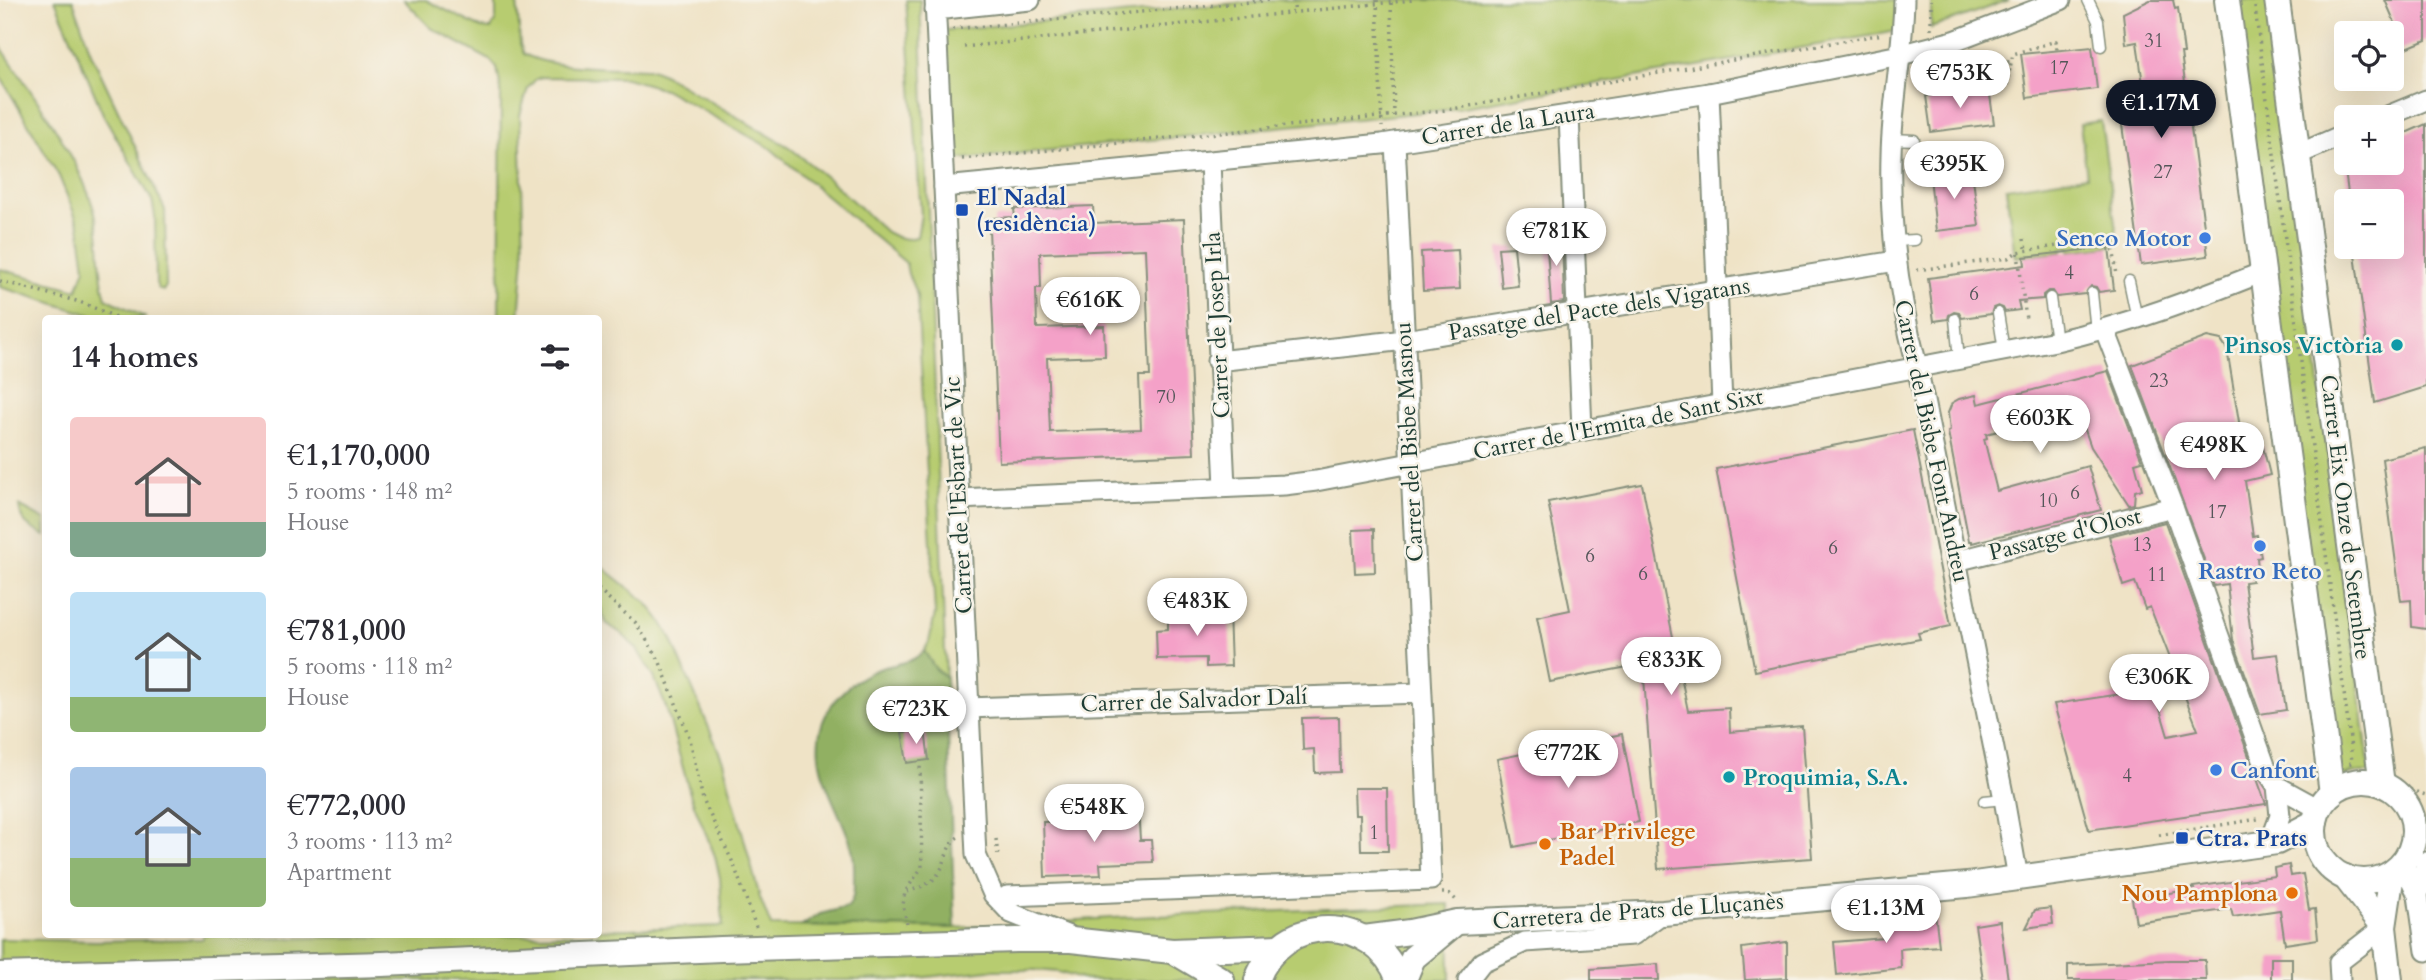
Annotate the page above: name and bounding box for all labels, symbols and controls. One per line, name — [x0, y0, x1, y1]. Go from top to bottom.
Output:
map controls — [2334, 21, 2404, 259]
button: locate — [2334, 21, 2404, 91]
house number: 31 — [2144, 28, 2164, 54]
pin: €753K — [1911, 50, 2009, 110]
house number: 17 — [2049, 55, 2069, 81]
text: €753K — [1926, 57, 1994, 88]
pin: €1.17M — [2104, 80, 2218, 140]
text: €1.17M — [2122, 87, 2200, 118]
street label: Carrer de la Laura — [1419, 95, 1597, 153]
button: + — [2334, 105, 2404, 175]
pin: €395K — [1905, 142, 2003, 201]
text: €395K — [1920, 148, 1988, 179]
house number: 27 — [2153, 159, 2173, 185]
place label: El Nadal (residència) — [976, 182, 1097, 239]
button: − — [2334, 189, 2404, 259]
marker: El Nadal (residència) — [954, 202, 970, 218]
pin: €781K — [1507, 208, 1605, 268]
text: €781K — [1522, 215, 1590, 246]
place label: Senco Motor — [2057, 223, 2192, 254]
marker: Senco Motor — [2197, 230, 2213, 246]
street label: Carrer de Josep Irla — [1197, 231, 1237, 419]
house number: 4 — [2064, 260, 2074, 286]
street label: Passatge del Pacte dels Vigatans — [1446, 270, 1752, 348]
pin: €616K — [1041, 278, 1139, 337]
house number: 6 — [1969, 281, 1979, 307]
text: €616K — [1056, 284, 1124, 315]
street label: Carrer del Bisbe Font Andreu — [1887, 297, 1977, 585]
street label: Carrer del Bisbe Masnou — [1387, 321, 1431, 563]
place label: Pinsos Victòria — [2224, 330, 2384, 361]
text: 14 homes — [70, 337, 199, 378]
marker: Pinsos Victòria — [2389, 337, 2405, 353]
icon: filters — [536, 338, 574, 376]
house number: 23 — [2149, 368, 2169, 394]
street label: Carrer Eix Onze de Setembre — [2313, 373, 2379, 661]
street label: Carrer de l'Esbart de Vic — [936, 375, 980, 615]
street label: Carrer de l'Ermita de Sant Sixt — [1470, 381, 1766, 467]
house number: 70 — [1156, 384, 1176, 410]
pin: €603K — [1991, 396, 2089, 455]
text: €603K — [2006, 402, 2074, 433]
pin: €498K — [2165, 422, 2263, 482]
text: €498K — [2180, 429, 2248, 460]
text: €1,170,000 — [287, 435, 430, 476]
icon: home — [126, 445, 210, 529]
text: 5 rooms · 148 m² — [287, 476, 452, 507]
house number: 6 — [2070, 480, 2080, 506]
house number: 10 — [2038, 488, 2058, 514]
house number: 17 — [2207, 499, 2227, 525]
street label: Passatge d'Olost — [1985, 500, 2145, 568]
text: House — [287, 507, 349, 538]
house number: 13 — [2132, 532, 2152, 558]
house number: 6 — [1828, 535, 1838, 561]
marker: Rastro Reto — [2252, 538, 2268, 554]
house number: 6 — [1585, 543, 1595, 569]
place label: Rastro Reto — [2198, 556, 2322, 587]
house number: 6 — [1638, 561, 1648, 587]
house number: 11 — [2147, 562, 2167, 588]
pin: €483K — [1148, 578, 1246, 638]
text: €483K — [1163, 585, 1231, 616]
text: €781,000 — [287, 610, 406, 651]
icon: home — [126, 620, 210, 704]
pin: €833K — [1622, 638, 1720, 697]
text: €833K — [1637, 644, 1705, 675]
text: 5 rooms · 118 m² — [287, 651, 452, 682]
pin: €306K — [2110, 654, 2208, 714]
text: €306K — [2125, 661, 2193, 692]
street label: Carrer de Salvador Dalí — [1080, 681, 1308, 719]
text: House — [287, 682, 349, 713]
pin: €723K — [867, 686, 965, 746]
text: €723K — [882, 693, 950, 724]
pin: €772K — [1519, 730, 1617, 790]
text: €772K — [1534, 737, 1602, 768]
place label: Canfont — [2230, 755, 2316, 786]
place label: Proquimia, S.A. — [1743, 762, 1908, 793]
marker: Canfont — [2208, 762, 2224, 778]
house number: 4 — [2122, 763, 2132, 789]
marker: Proquimia, S.A. — [1721, 769, 1737, 785]
pin: €548K — [1045, 784, 1143, 844]
text: €772,000 — [287, 785, 406, 826]
text: €548K — [1060, 791, 1128, 822]
icon: home — [126, 795, 210, 879]
place label: Bar Privilege Padel — [1559, 816, 1696, 873]
house number: 1 — [1369, 820, 1379, 846]
place label: Ctra. Prats — [2196, 823, 2307, 854]
text: 3 rooms · 113 m² — [287, 826, 452, 857]
marker: Ctra. Prats — [2174, 830, 2190, 846]
marker: Bar Privilege Padel — [1537, 836, 1553, 852]
text: Apartment — [287, 857, 391, 888]
place label: Nou Pamplona — [2122, 878, 2279, 909]
street label: Carretera de Prats de Lluçanès — [1491, 885, 1785, 937]
marker: Nou Pamplona — [2284, 885, 2300, 901]
pin: €1.13M — [1829, 886, 1943, 945]
text: €1.13M — [1847, 892, 1925, 923]

